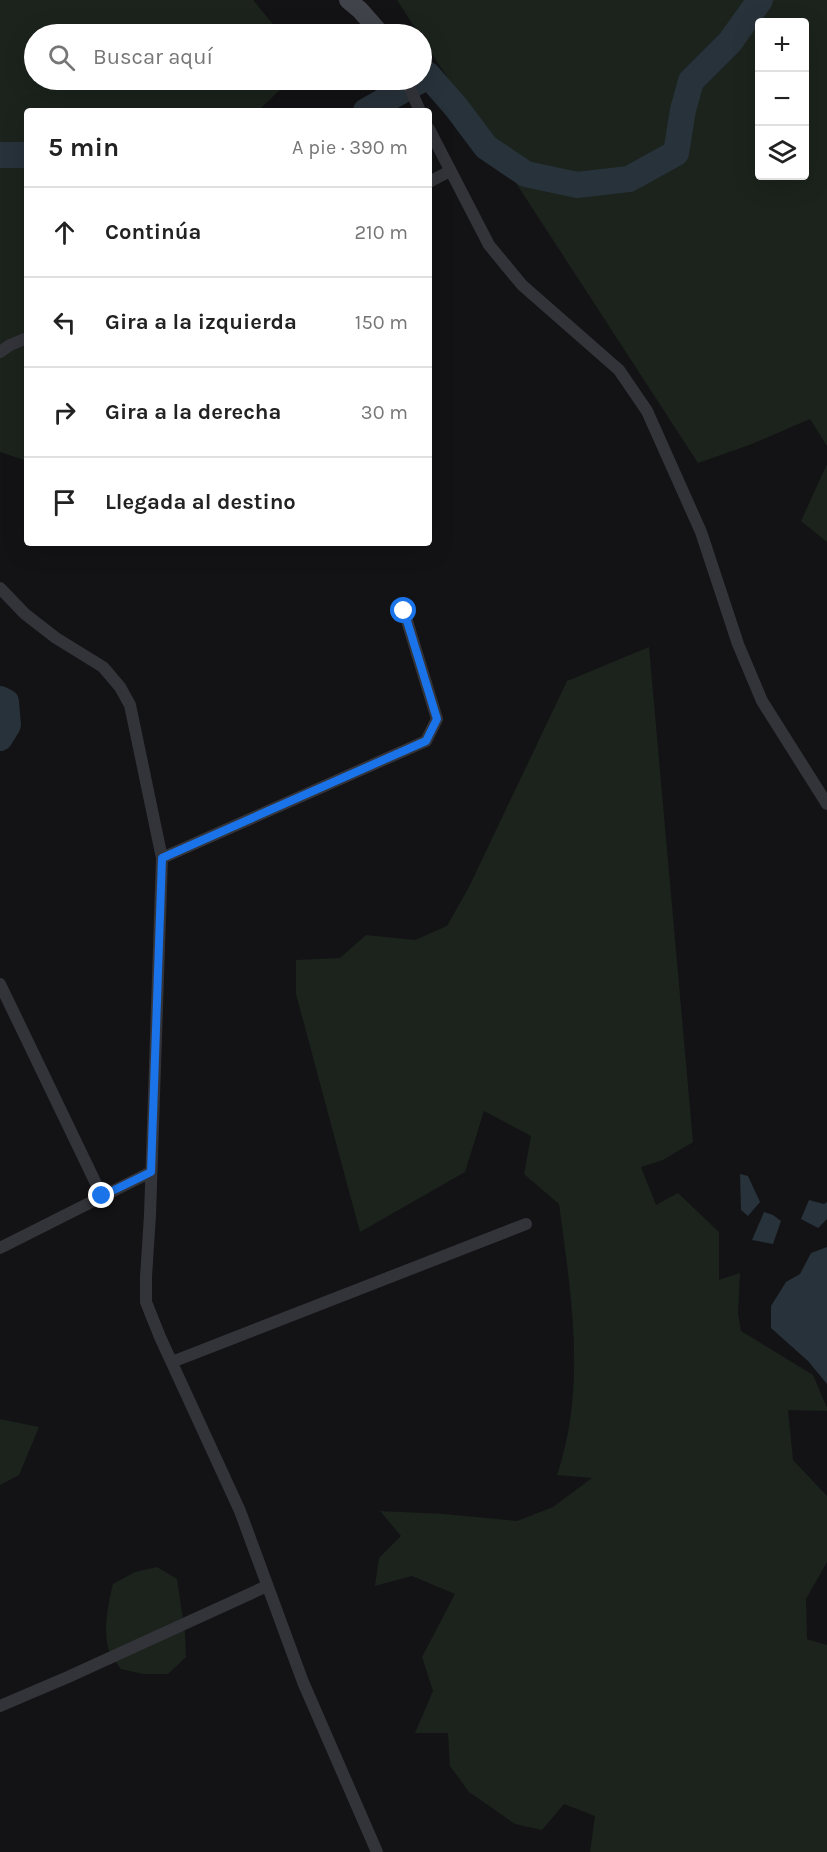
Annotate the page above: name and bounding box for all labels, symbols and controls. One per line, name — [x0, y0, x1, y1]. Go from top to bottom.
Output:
map controls — [755, 18, 809, 180]
button: + — [755, 18, 809, 72]
search box — [24, 24, 432, 90]
icon: search — [45, 41, 78, 74]
text: Buscar aquí — [93, 44, 213, 70]
button: − — [755, 72, 809, 126]
button: layers — [755, 126, 809, 180]
text: 5 min — [48, 132, 119, 163]
text: A pie · 390 m — [292, 136, 408, 159]
icon: ahead — [48, 216, 81, 249]
text: Continúa — [105, 219, 201, 245]
text: 210 m — [354, 221, 408, 244]
icon: left — [48, 306, 81, 339]
text: Gira a la izquierda — [105, 309, 297, 335]
text: 150 m — [355, 311, 408, 334]
icon: right — [48, 396, 81, 429]
text: Gira a la derecha — [105, 399, 281, 425]
text: 30 m — [361, 401, 408, 424]
icon: arrive — [48, 486, 81, 519]
text: Llegada al destino — [105, 489, 296, 515]
route start — [390, 597, 416, 623]
route end — [88, 1182, 114, 1208]

